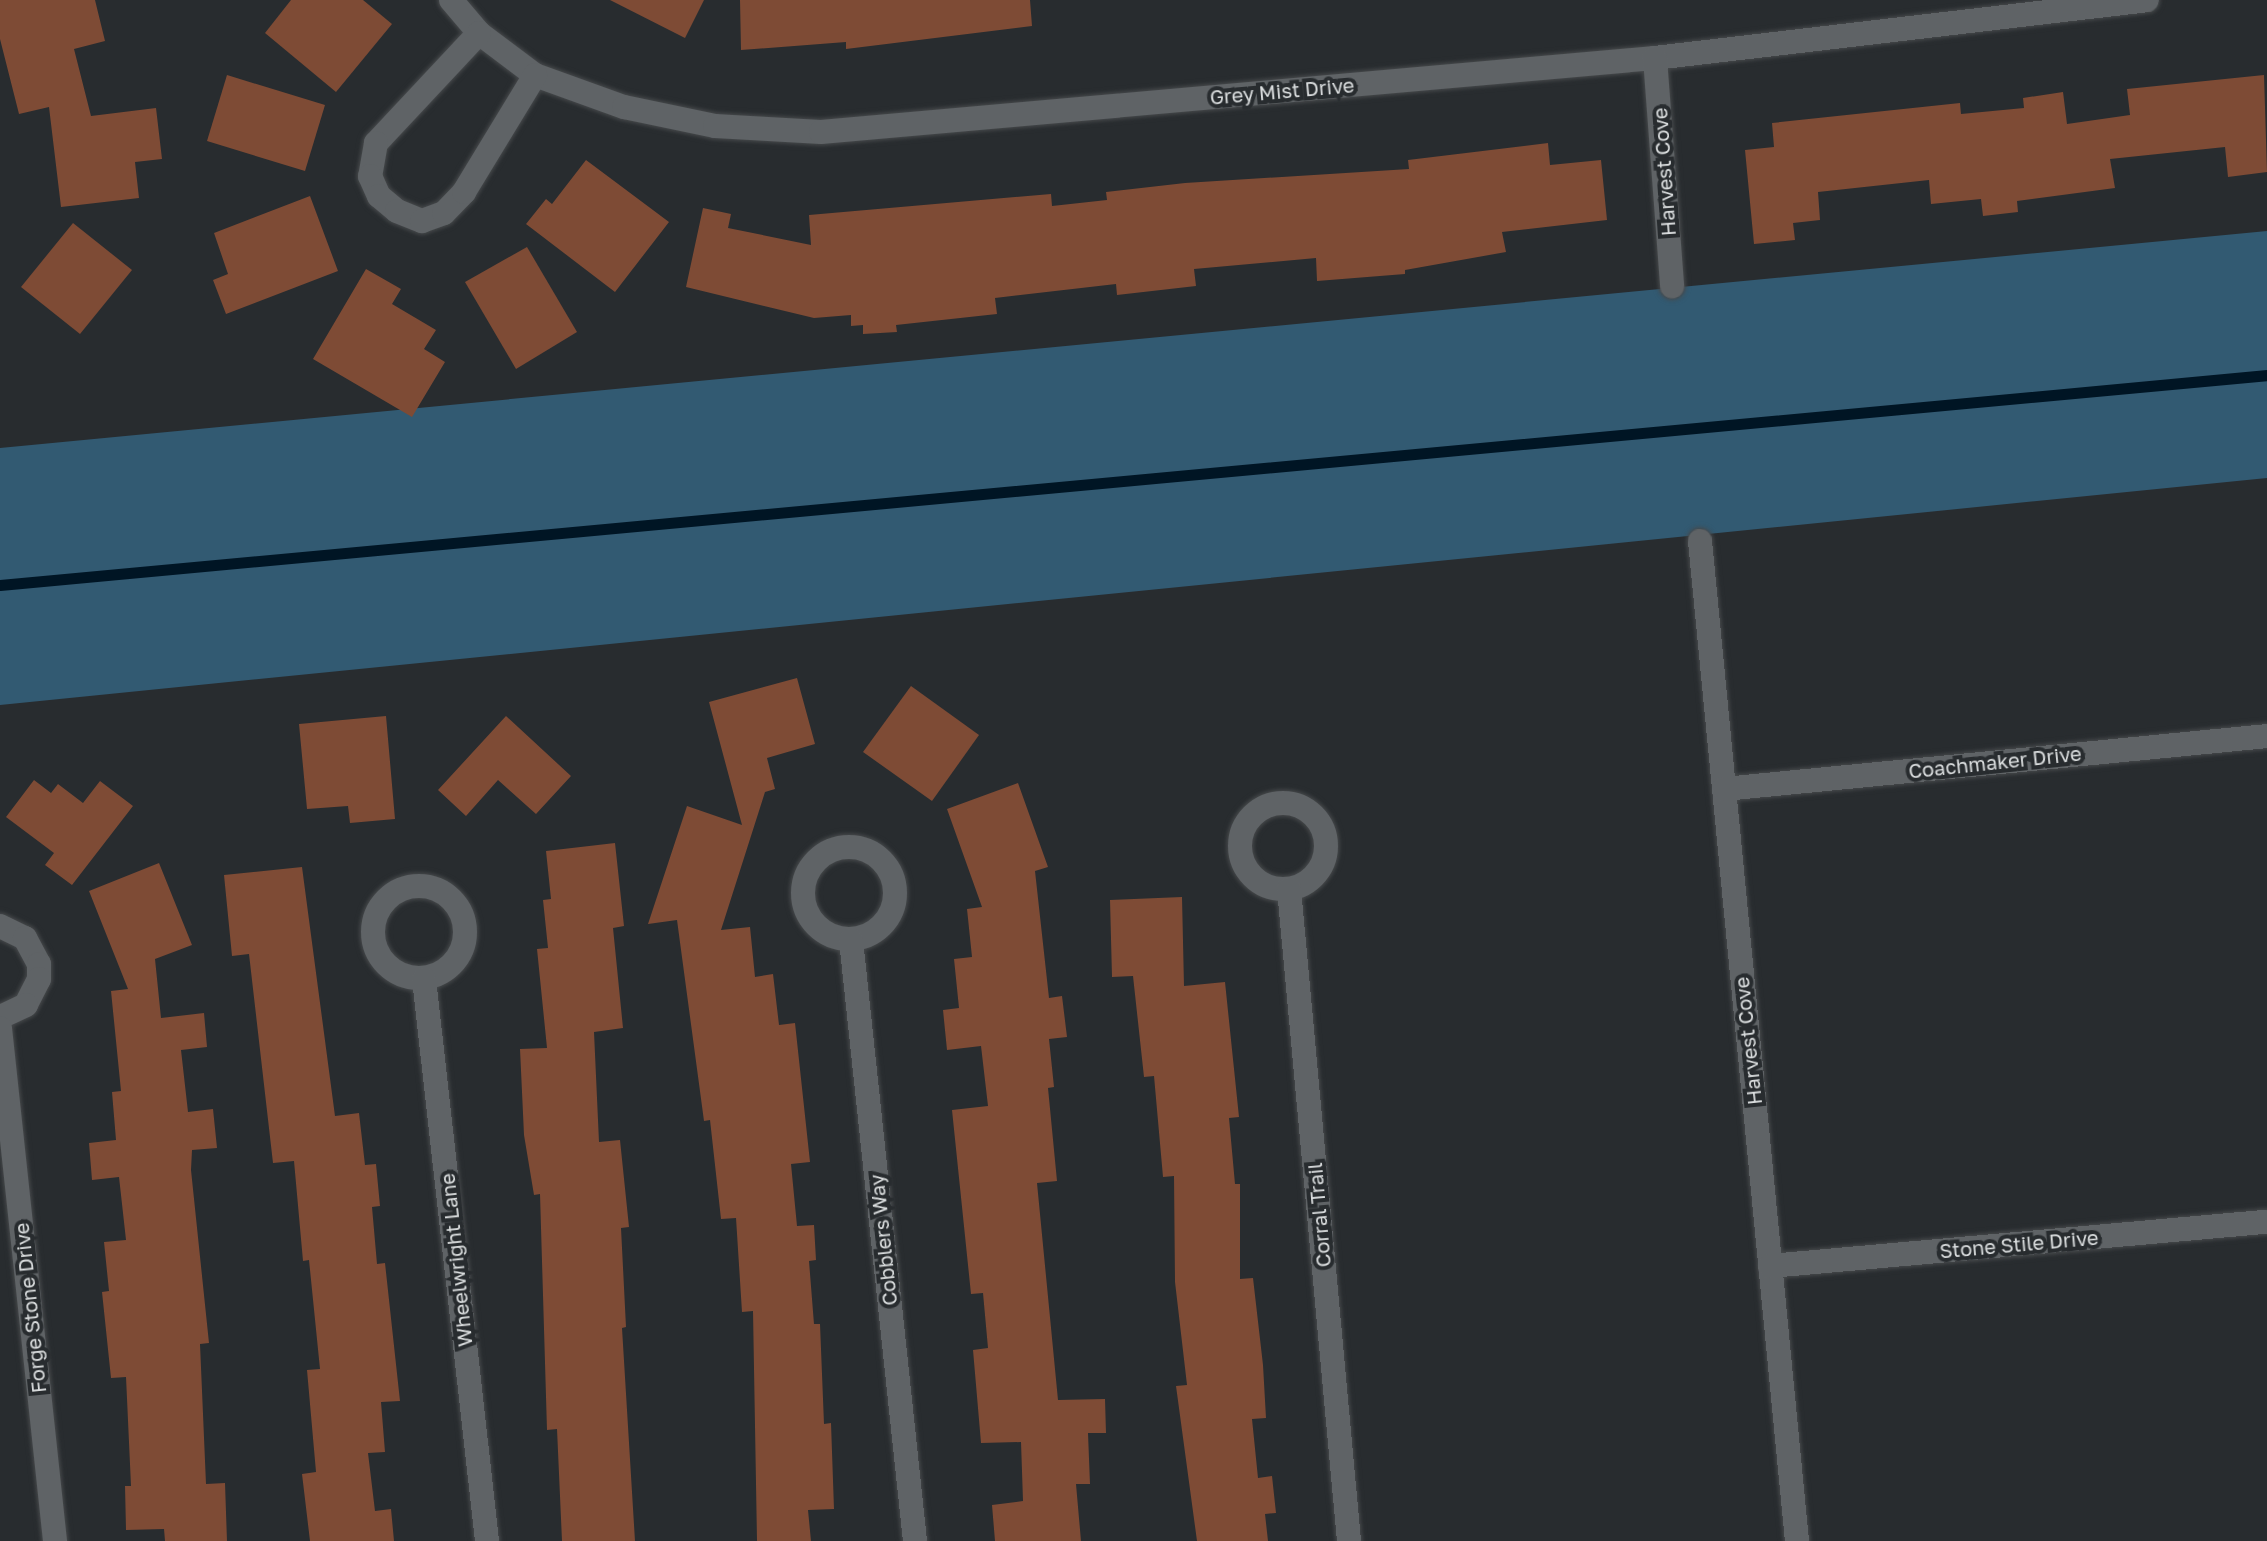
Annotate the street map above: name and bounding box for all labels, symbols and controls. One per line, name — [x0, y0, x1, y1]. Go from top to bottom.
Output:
street label: Grey Mist Drive — [1209, 73, 1355, 109]
street label: Harvest Cove — [1648, 107, 1680, 237]
street label: Coachmaker Drive — [1907, 741, 2083, 783]
street label: Harvest Cove — [1729, 976, 1767, 1106]
street label: Corral Trail — [1302, 1162, 1336, 1268]
street label: Wheelwright Lane — [435, 1172, 477, 1348]
street label: Cobblers Way — [864, 1173, 902, 1307]
street label: Forge Stone Drive — [9, 1222, 51, 1394]
street label: Stone Stile Drive — [1939, 1225, 2099, 1263]

